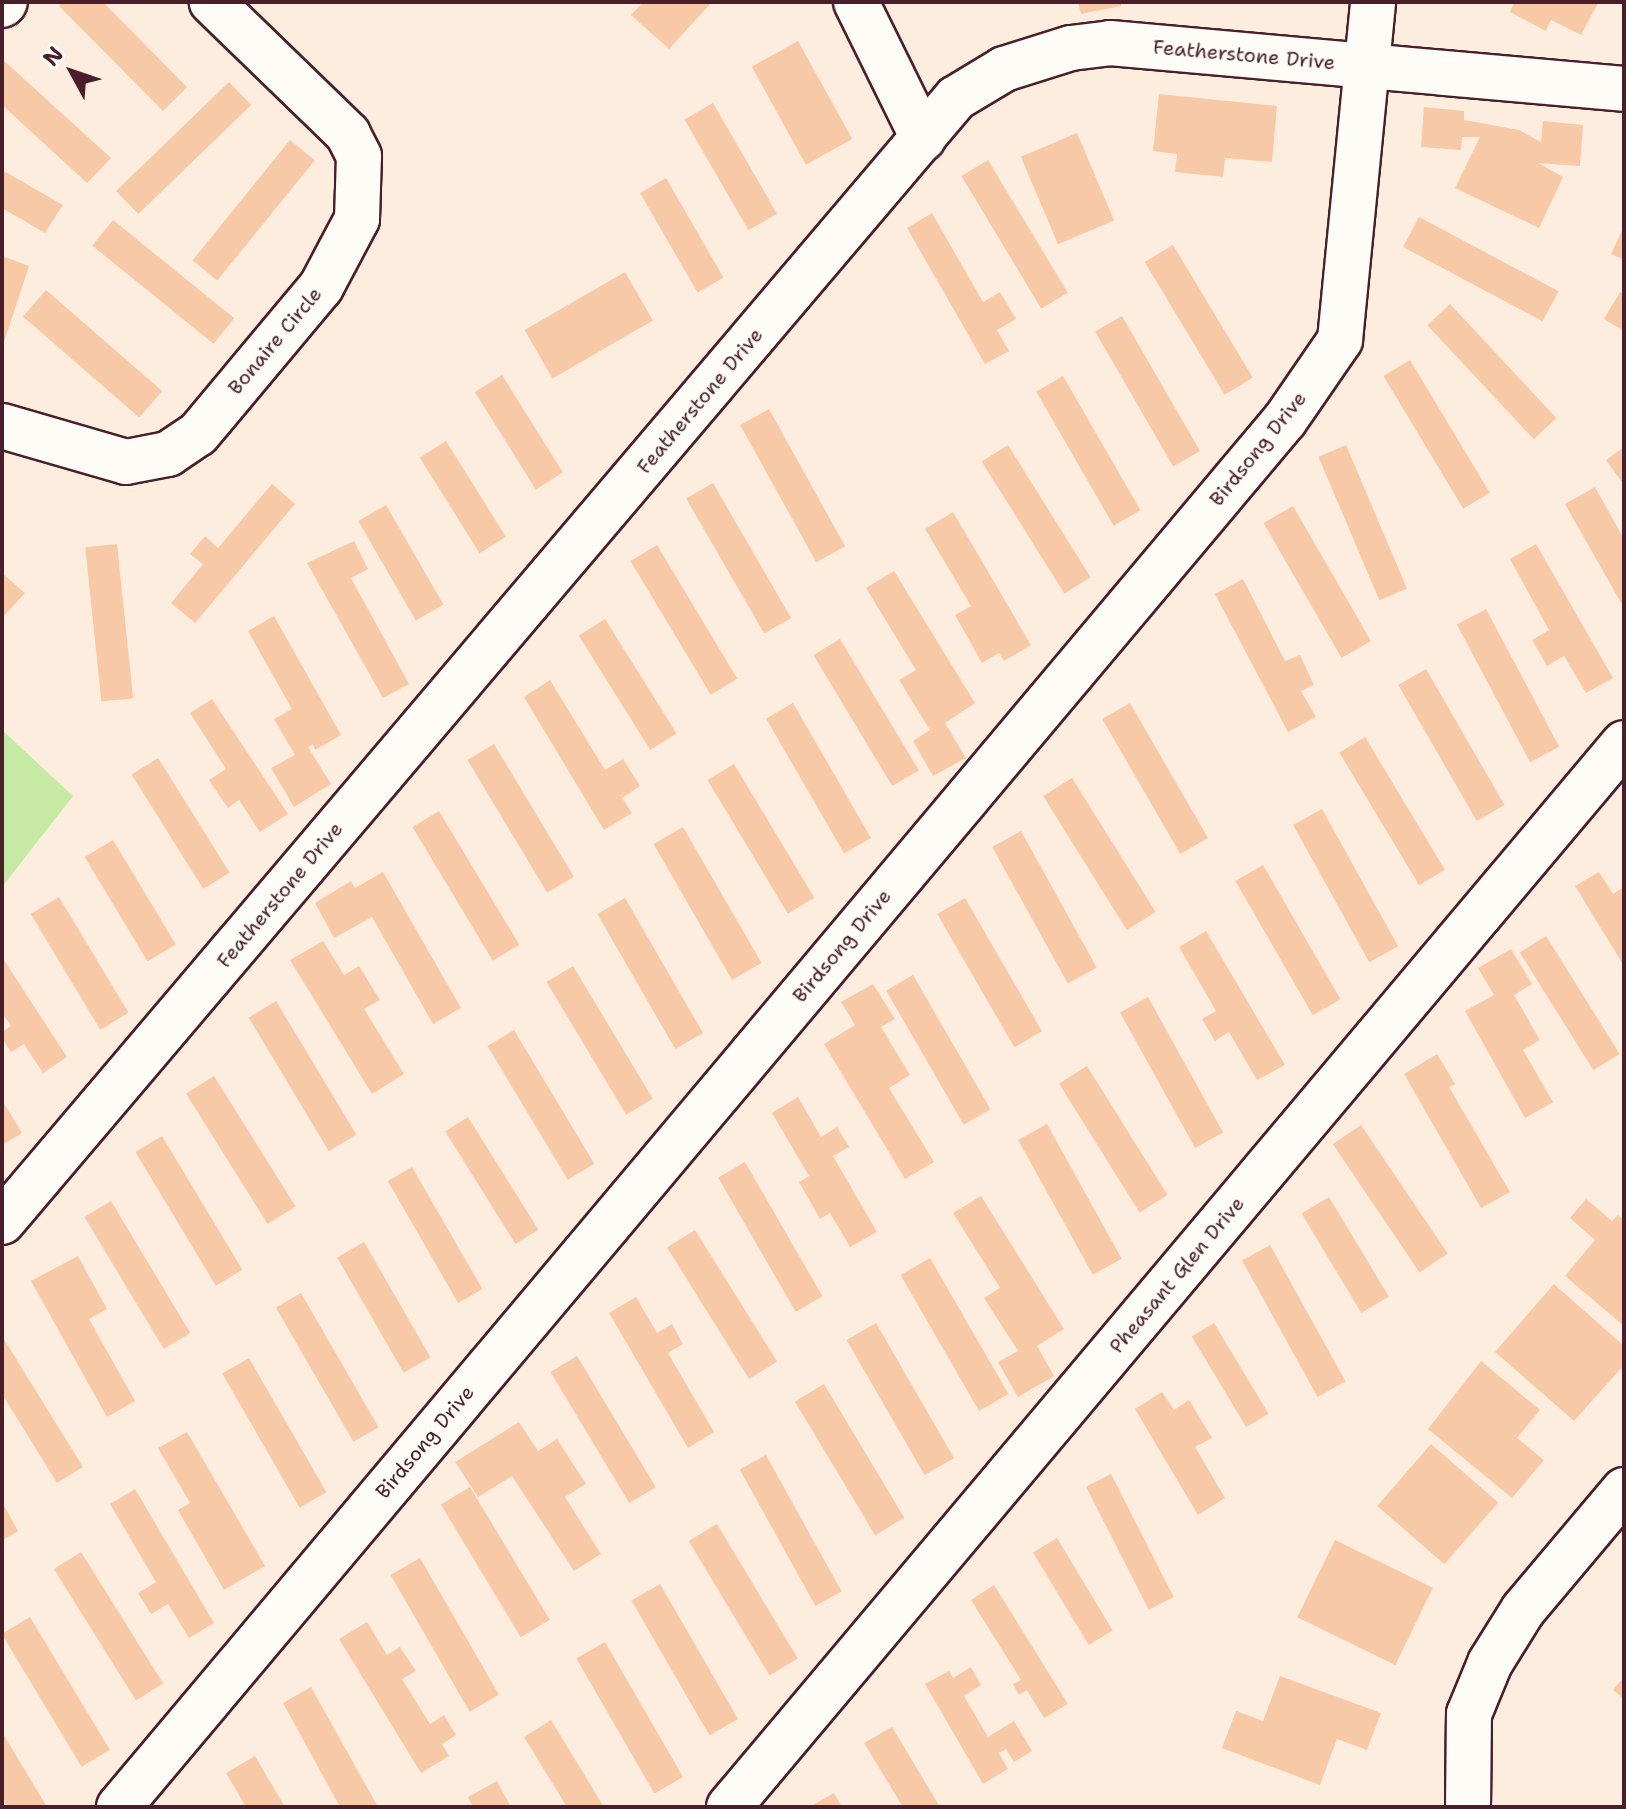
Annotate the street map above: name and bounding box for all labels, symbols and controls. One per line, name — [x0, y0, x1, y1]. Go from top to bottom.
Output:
north arrow — [32, 32, 112, 112]
street label: Featherstone Drive — [1152, 35, 1336, 75]
text: N — [37, 40, 70, 72]
street label: Bonaire Circle — [223, 282, 327, 400]
street label: Featherstone Drive — [632, 323, 768, 479]
street label: Birdsong Drive — [1205, 387, 1311, 511]
street label: Featherstone Drive — [212, 817, 348, 973]
street label: Birdsong Drive — [788, 885, 896, 1007]
street label: Pheasant Glen Drive — [1105, 1192, 1249, 1358]
street label: Birdsong Drive — [371, 1381, 479, 1503]

